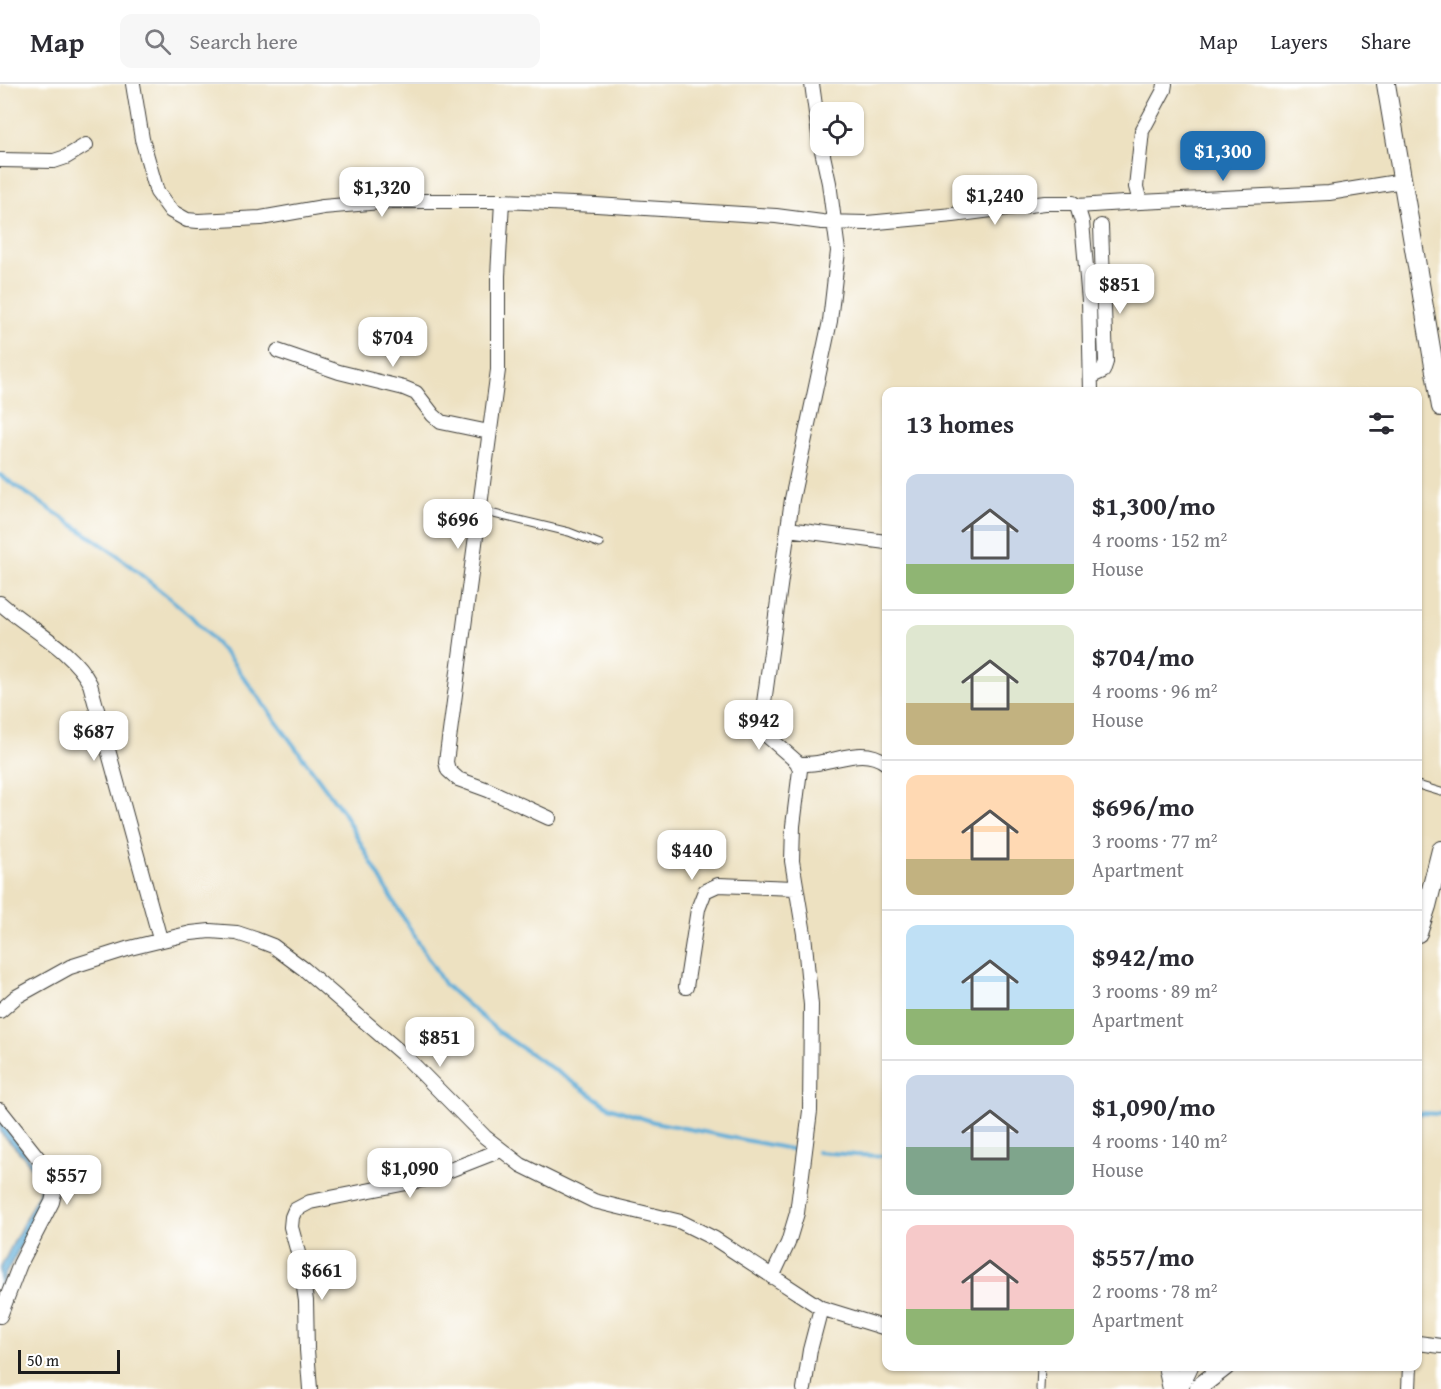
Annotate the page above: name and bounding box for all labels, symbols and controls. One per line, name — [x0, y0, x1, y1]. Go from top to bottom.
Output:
search box — [120, 14, 540, 68]
text: Map — [30, 21, 84, 62]
icon: search — [141, 25, 174, 58]
text: Search here — [189, 25, 298, 57]
text: Map — [1199, 26, 1238, 57]
text: Layers — [1271, 26, 1328, 57]
text: Share — [1361, 26, 1411, 57]
map controls — [810, 102, 864, 156]
button: locate — [810, 102, 864, 156]
pin: $1,300 — [1174, 131, 1272, 182]
text: $1,300 — [1194, 136, 1252, 165]
pin: $1,320 — [333, 167, 431, 218]
text: $1,320 — [353, 172, 411, 201]
pin: $1,240 — [946, 175, 1044, 226]
text: $1,240 — [966, 180, 1024, 209]
pin: $851 — [1084, 264, 1156, 315]
text: $851 — [1099, 269, 1141, 298]
pin: $704 — [357, 317, 429, 368]
text: $704 — [372, 322, 414, 351]
text: 13 homes — [906, 404, 1014, 443]
icon: filters — [1365, 407, 1398, 440]
text: $1,300/mo — [1092, 486, 1215, 525]
icon: home — [954, 498, 1026, 570]
pin: $696 — [422, 499, 494, 550]
text: $696 — [437, 504, 479, 533]
text: 4 rooms · 152 m² — [1092, 525, 1227, 554]
text: House — [1092, 554, 1144, 583]
text: $704/mo — [1092, 637, 1194, 676]
icon: home — [954, 649, 1026, 721]
text: 4 rooms · 96 m² — [1092, 676, 1218, 705]
pin: $942 — [723, 700, 795, 751]
text: $942 — [738, 705, 780, 734]
text: House — [1092, 705, 1144, 734]
pin: $687 — [58, 711, 130, 762]
text: $687 — [73, 716, 115, 745]
text: $696/mo — [1092, 787, 1194, 826]
icon: home — [954, 799, 1026, 871]
text: 3 rooms · 77 m² — [1092, 826, 1218, 855]
pin: $440 — [656, 830, 728, 881]
text: $440 — [671, 835, 713, 864]
text: Apartment — [1092, 855, 1184, 884]
text: $942/mo — [1092, 937, 1194, 976]
icon: home — [954, 949, 1026, 1021]
text: 3 rooms · 89 m² — [1092, 976, 1218, 1005]
text: Apartment — [1092, 1005, 1184, 1034]
pin: $851 — [404, 1017, 476, 1068]
text: $851 — [419, 1022, 461, 1051]
text: $1,090/mo — [1092, 1087, 1215, 1126]
icon: home — [954, 1099, 1026, 1171]
text: 4 rooms · 140 m² — [1092, 1126, 1227, 1155]
pin: $1,090 — [361, 1148, 459, 1199]
text: $1,090 — [381, 1153, 439, 1182]
pin: $557 — [31, 1155, 103, 1206]
text: House — [1092, 1155, 1144, 1184]
text: $557 — [46, 1160, 88, 1189]
text: $557/mo — [1092, 1237, 1194, 1276]
icon: home — [954, 1249, 1026, 1321]
pin: $661 — [286, 1250, 358, 1301]
text: $661 — [301, 1255, 343, 1284]
text: 2 rooms · 78 m² — [1092, 1276, 1218, 1305]
text: Apartment — [1092, 1305, 1184, 1334]
scale bar — [18, 1347, 120, 1374]
text: 50 m — [27, 1348, 59, 1372]

